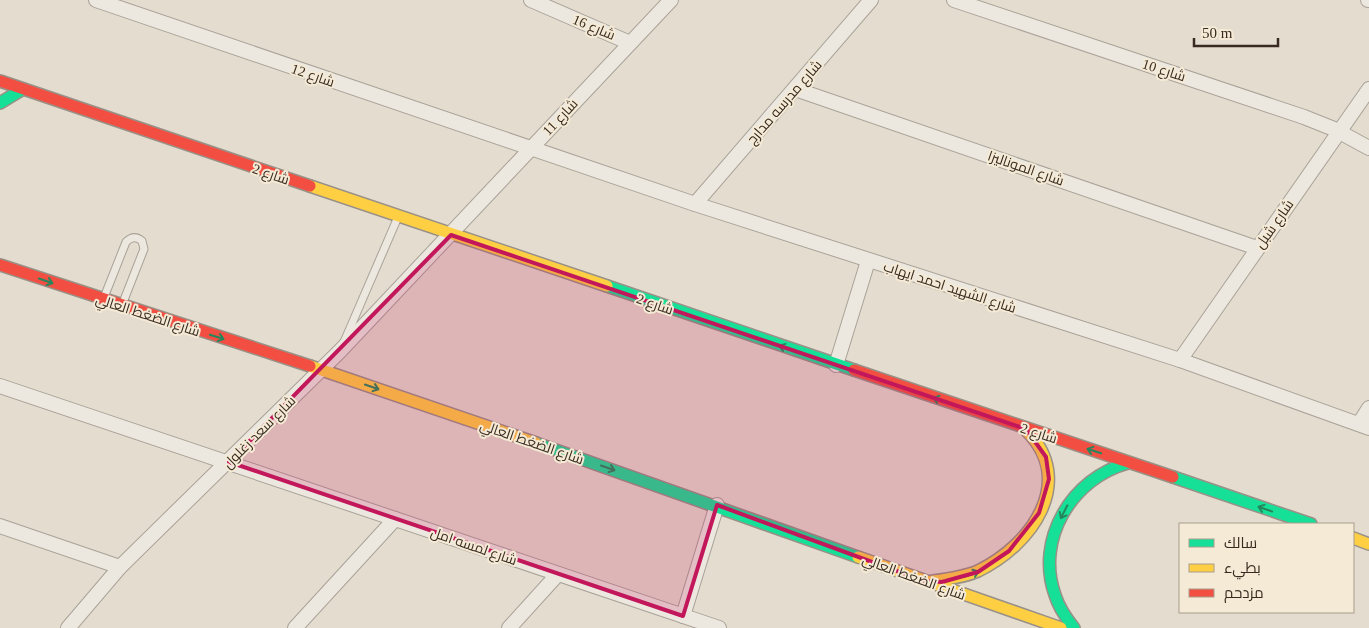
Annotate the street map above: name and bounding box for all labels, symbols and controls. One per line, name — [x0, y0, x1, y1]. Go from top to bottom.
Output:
street label: شارع 16 — [570, 12, 617, 44]
scale bar — [1194, 15, 1278, 47]
text: 50 m — [1202, 25, 1233, 41]
street label: شارع 10 — [1140, 56, 1187, 85]
street label: شارع مدرسه مدارج — [744, 57, 826, 148]
street label: شارع 12 — [289, 61, 336, 91]
street label: شارع 11 — [540, 96, 582, 139]
street label: شارع الموناليزا — [985, 148, 1066, 189]
street label: شارع 2 — [250, 161, 291, 189]
street label: شارع شبل — [1252, 197, 1297, 252]
street label: شارع الشهيد احمد ايهاب — [881, 259, 1018, 317]
one-way arrow — [38, 277, 54, 287]
street label: شارع 2 — [634, 291, 675, 319]
street label: شارع الضغط العالي — [93, 292, 202, 343]
one-way arrow — [209, 333, 225, 343]
one-way arrow — [778, 343, 794, 352]
one-way arrow — [364, 383, 379, 392]
street label: شارع سعد زغلول — [220, 393, 299, 472]
one-way arrow — [932, 395, 948, 404]
street label: شارع الضغط العالي — [477, 418, 586, 471]
street label: شارع 2 — [1018, 421, 1059, 447]
one-way arrow — [1086, 446, 1102, 456]
one-way arrow — [600, 464, 616, 473]
one-way arrow — [1257, 503, 1273, 513]
one-way arrow — [1059, 505, 1069, 520]
legend — [1179, 523, 1354, 613]
street label: شارع لمسه امل — [428, 525, 519, 569]
text: سالك — [1224, 535, 1257, 551]
street label: شارع الضغط العالي — [859, 552, 967, 607]
text: بطيء — [1224, 560, 1261, 580]
one-way arrow — [964, 569, 979, 578]
text: مزدحم — [1224, 585, 1264, 603]

